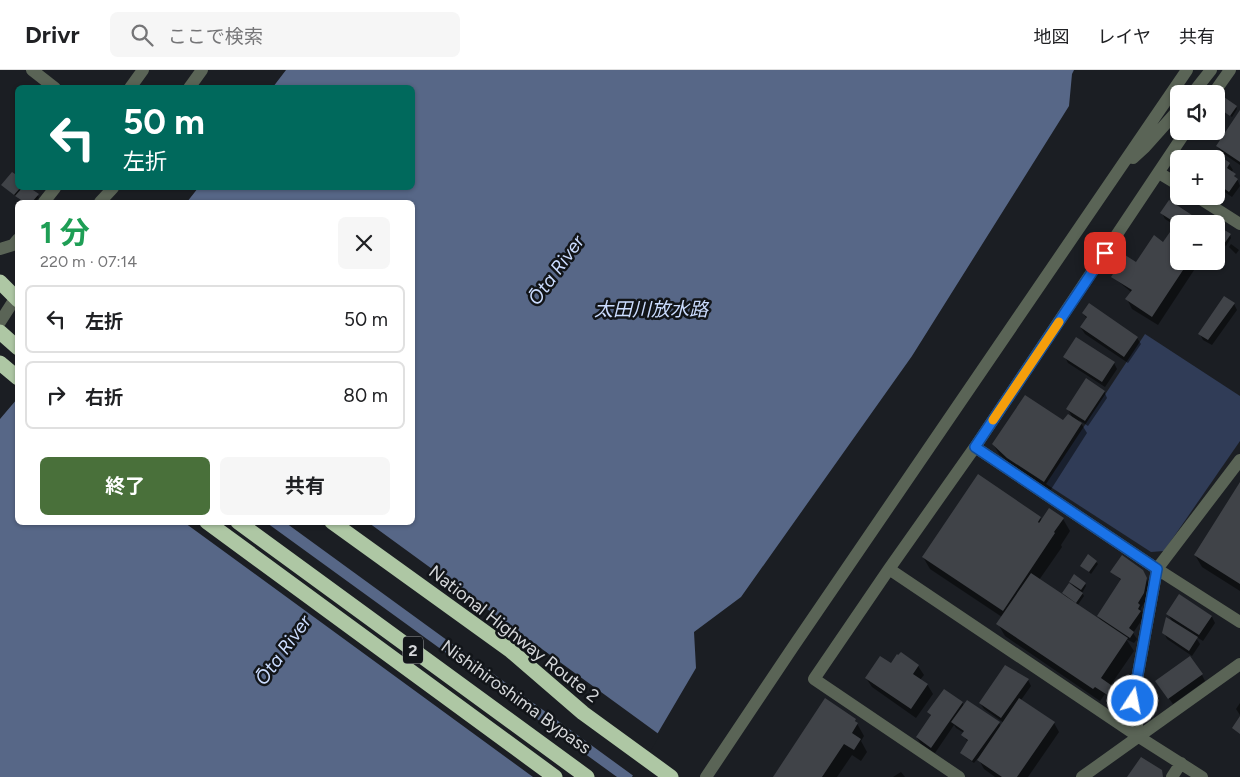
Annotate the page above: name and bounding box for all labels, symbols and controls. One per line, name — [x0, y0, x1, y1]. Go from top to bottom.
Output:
search box — [110, 12, 460, 57]
text: Drivr — [25, 20, 80, 49]
icon: search — [128, 21, 156, 49]
text: ここで検索 — [168, 25, 263, 48]
text: 地図 — [1034, 26, 1070, 48]
text: レイヤ — [1098, 26, 1151, 48]
text: 共有 — [1179, 26, 1215, 48]
map controls — [1170, 85, 1225, 270]
button: sound — [1170, 85, 1225, 140]
text: 50 m — [123, 101, 205, 143]
icon: left — [40, 105, 105, 170]
text: 左折 — [123, 148, 167, 175]
button: + — [1170, 150, 1225, 205]
text: 1 分 — [40, 214, 90, 251]
button: − — [1170, 215, 1225, 270]
button: close — [338, 217, 390, 269]
water label: Ōta River — [523, 230, 589, 309]
pin — [1084, 232, 1126, 274]
icon: arrive — [1091, 239, 1119, 267]
text: 220 m · 07:14 — [40, 252, 137, 271]
water label: 太田川放水路 — [594, 298, 710, 321]
icon: left — [42, 305, 70, 333]
text: 50 m — [344, 308, 388, 331]
text: 左折 — [85, 310, 123, 333]
icon: right — [42, 381, 70, 409]
text: 80 m — [343, 384, 388, 407]
text: 右折 — [85, 386, 123, 409]
button: 終了 — [40, 457, 210, 515]
button: 共有 — [220, 457, 390, 515]
street label: National Highway Route 2 — [424, 561, 604, 707]
water label: Ōta River — [250, 610, 316, 689]
street label: Nishihiroshima Bypass — [437, 635, 595, 759]
road number: 2 — [403, 636, 423, 664]
position arrow — [1106, 674, 1158, 726]

